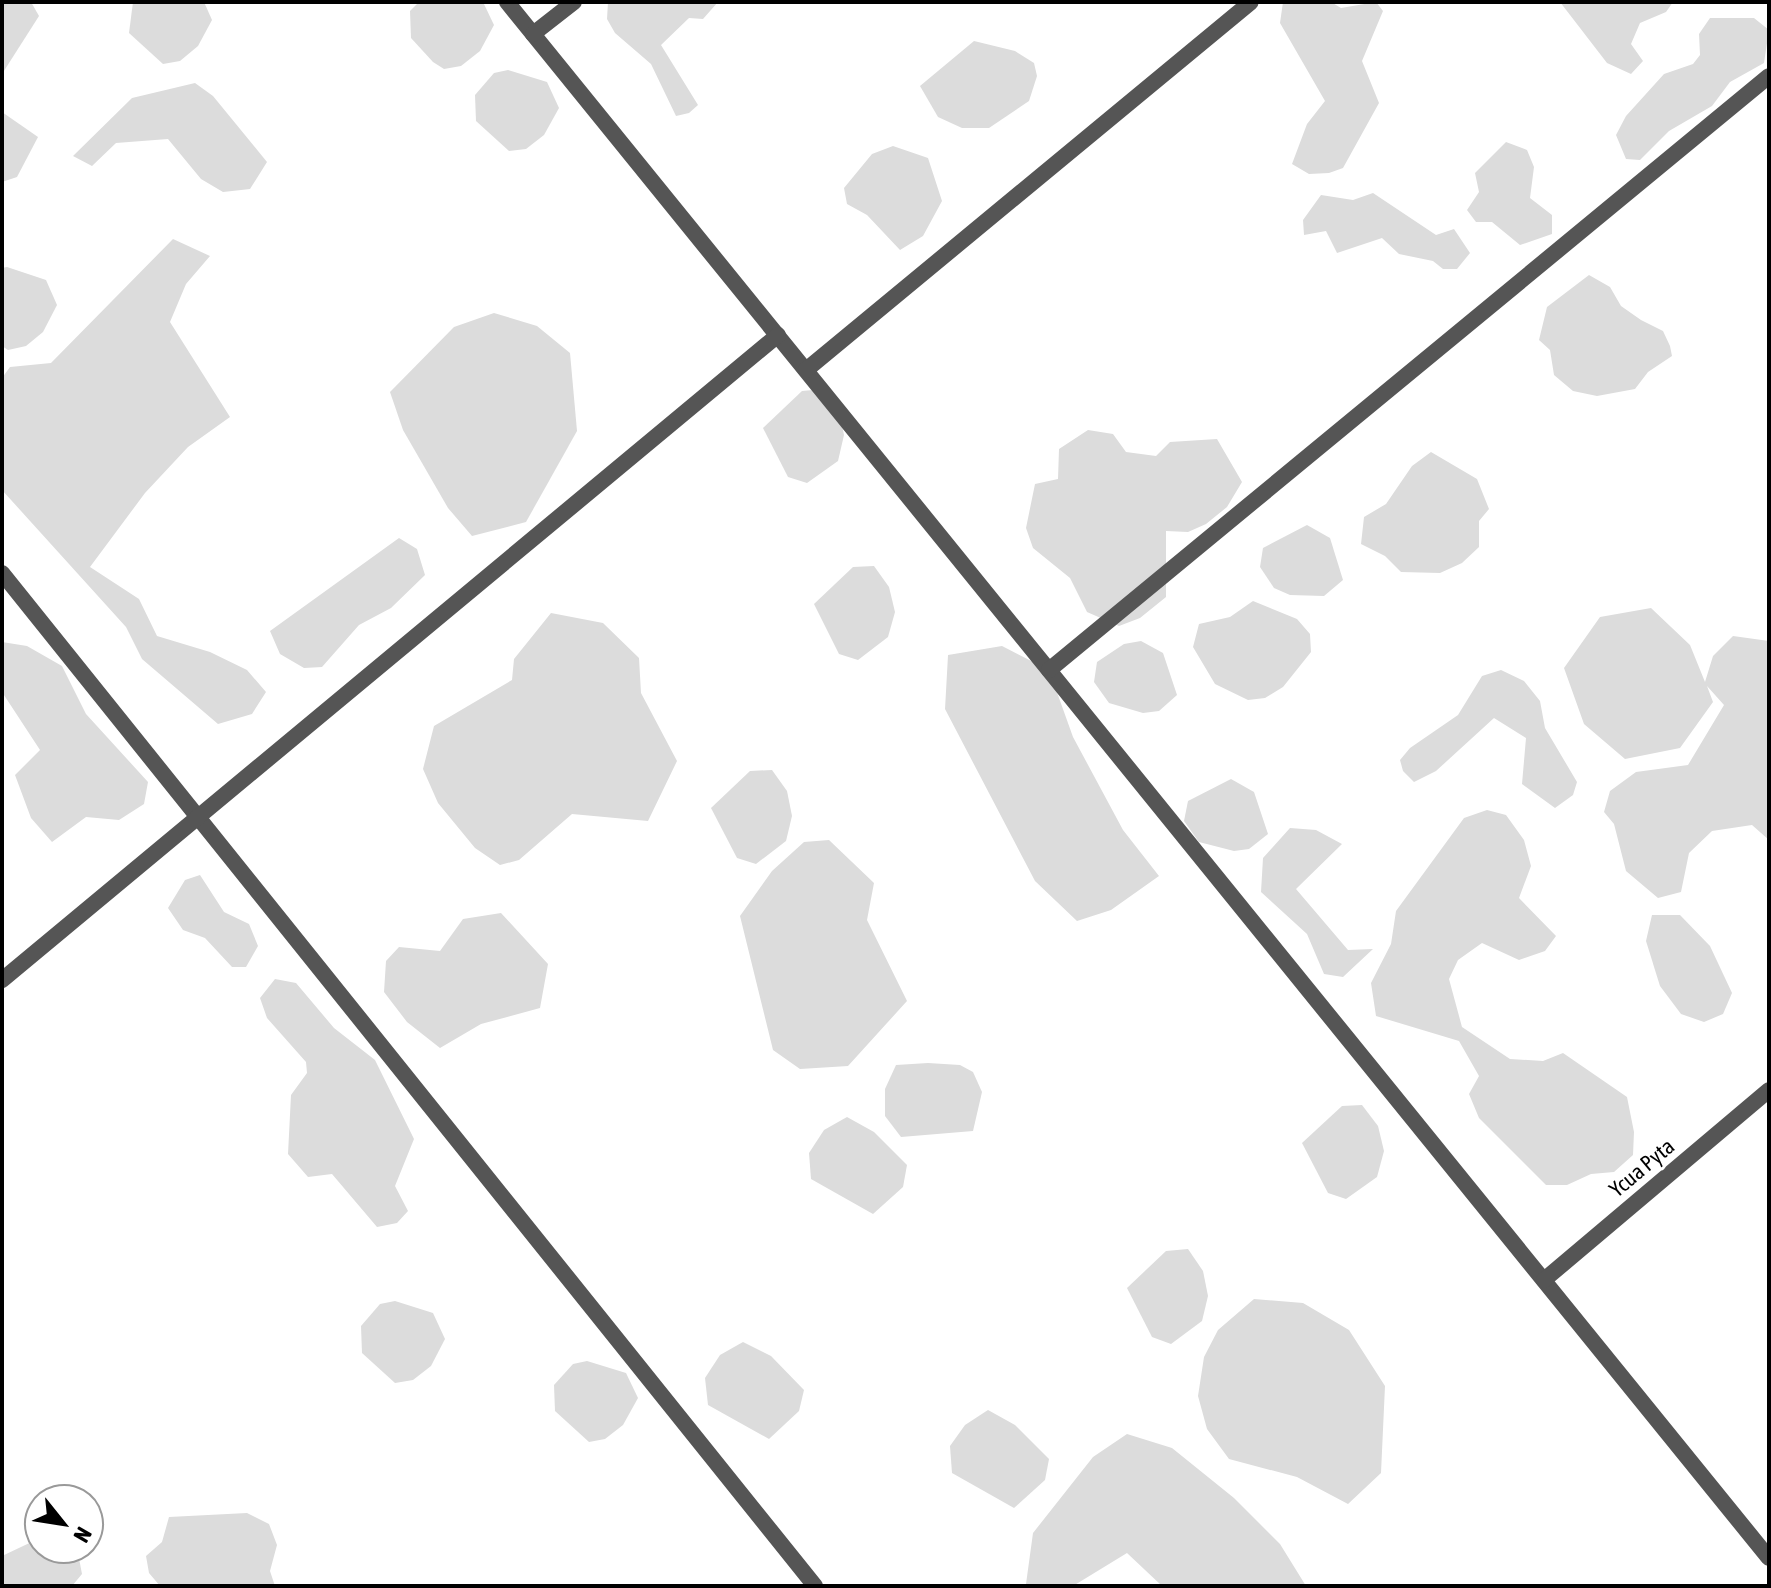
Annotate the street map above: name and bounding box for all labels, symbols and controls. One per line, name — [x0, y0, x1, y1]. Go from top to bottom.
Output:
street label: Ycua Pyta — [1604, 1133, 1680, 1203]
north arrow — [24, 1484, 104, 1564]
text: N — [69, 1523, 98, 1547]

